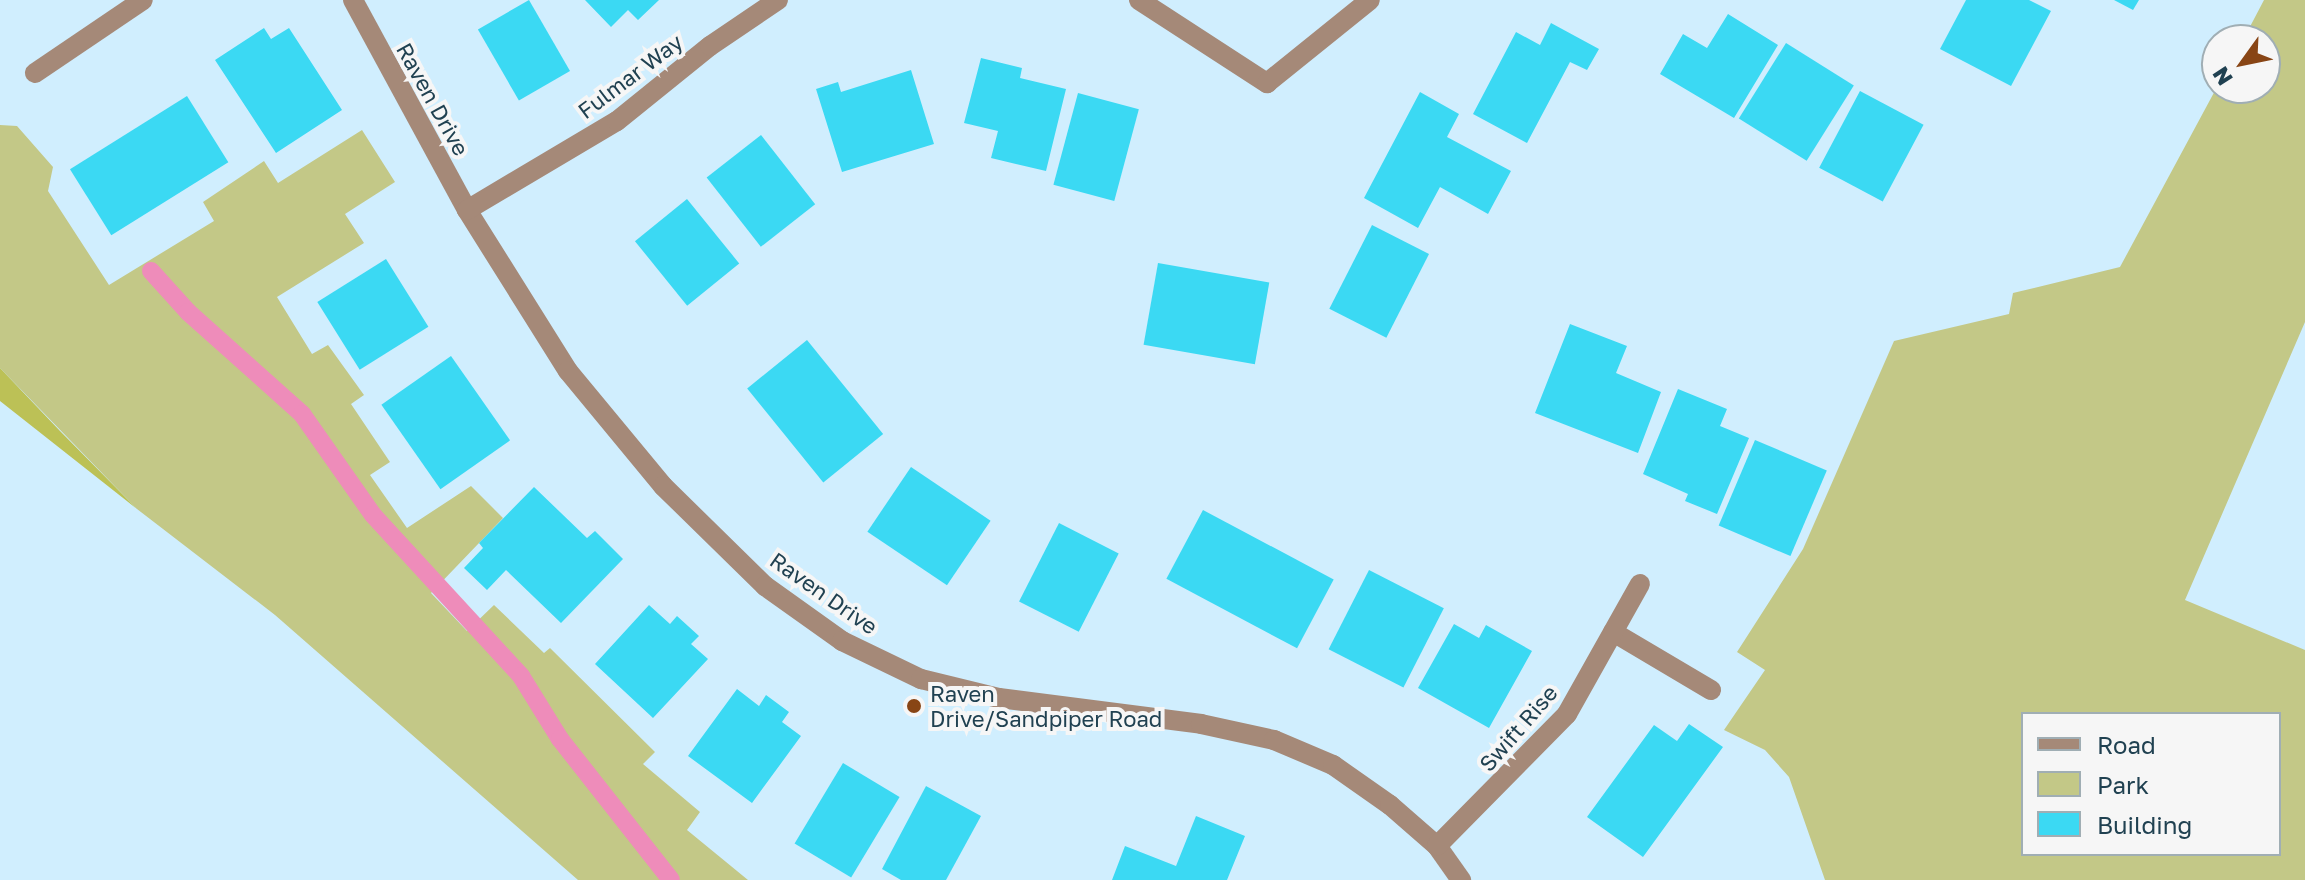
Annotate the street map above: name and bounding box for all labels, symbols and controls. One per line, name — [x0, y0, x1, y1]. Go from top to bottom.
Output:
north arrow — [2201, 24, 2281, 104]
street label: Fulmar Way — [573, 28, 687, 124]
street label: Raven Drive — [391, 38, 475, 160]
text: N — [2206, 62, 2238, 91]
street label: Raven Drive — [765, 546, 883, 640]
place label: Raven Drive/Sandpiper Road — [930, 680, 1162, 732]
street label: Swift Rise — [1473, 680, 1563, 776]
marker: Raven Drive/Sandpiper Road — [905, 697, 923, 715]
legend — [2021, 712, 2281, 856]
text: Road — [2097, 730, 2156, 759]
text: Park — [2097, 770, 2149, 799]
text: Building — [2097, 810, 2192, 839]

